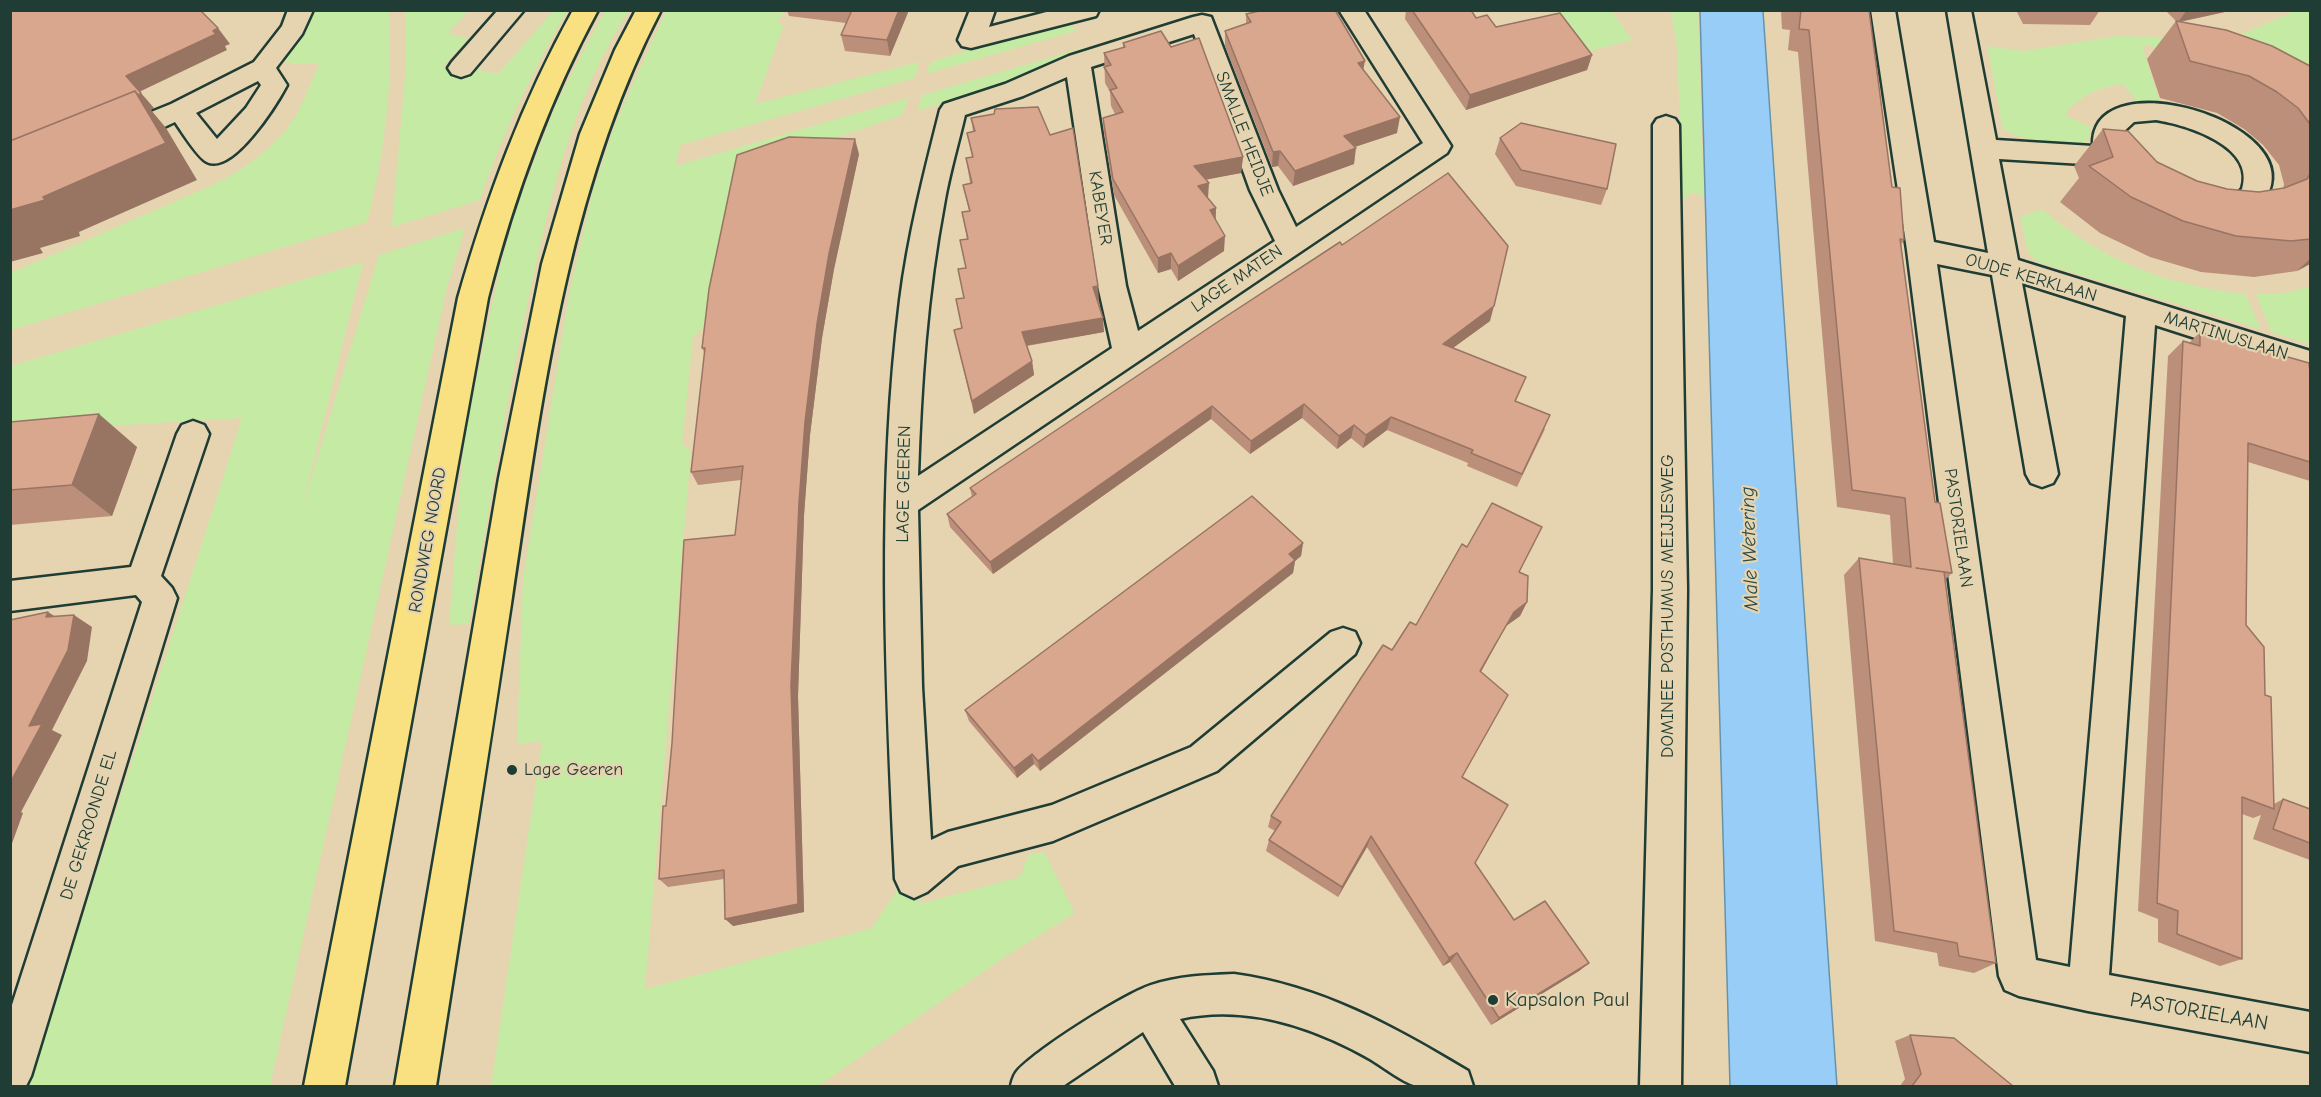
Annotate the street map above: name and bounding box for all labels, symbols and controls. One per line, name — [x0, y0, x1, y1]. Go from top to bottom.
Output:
street label: SMALLE HEIDJE — [1210, 69, 1278, 199]
street label: KABEYER — [1083, 169, 1117, 247]
street label: LAGE MATEN — [1187, 241, 1287, 317]
street label: OUDE KERKLAAN — [1963, 249, 2099, 307]
street label: MARTINUSLAAN — [2161, 307, 2291, 365]
street label: LAGE GEEREN — [892, 425, 916, 543]
street label: DOMINEE POSTHUMUS MEIJJESWEG — [1657, 454, 1679, 758]
street label: RONDWEG NOORD — [405, 466, 451, 614]
street label: PASTORIELAAN — [1939, 467, 1977, 589]
water label: Male Wetering — [1736, 486, 1764, 612]
street label: DE GEKROONDE EL — [56, 747, 122, 903]
place label: Lage Geeren — [524, 759, 623, 781]
marker: Lage Geeren — [505, 763, 519, 777]
place label: Kapsalon Paul — [1505, 987, 1629, 1013]
street label: PASTORIELAAN — [2128, 987, 2270, 1037]
marker: Kapsalon Paul — [1486, 993, 1500, 1007]

